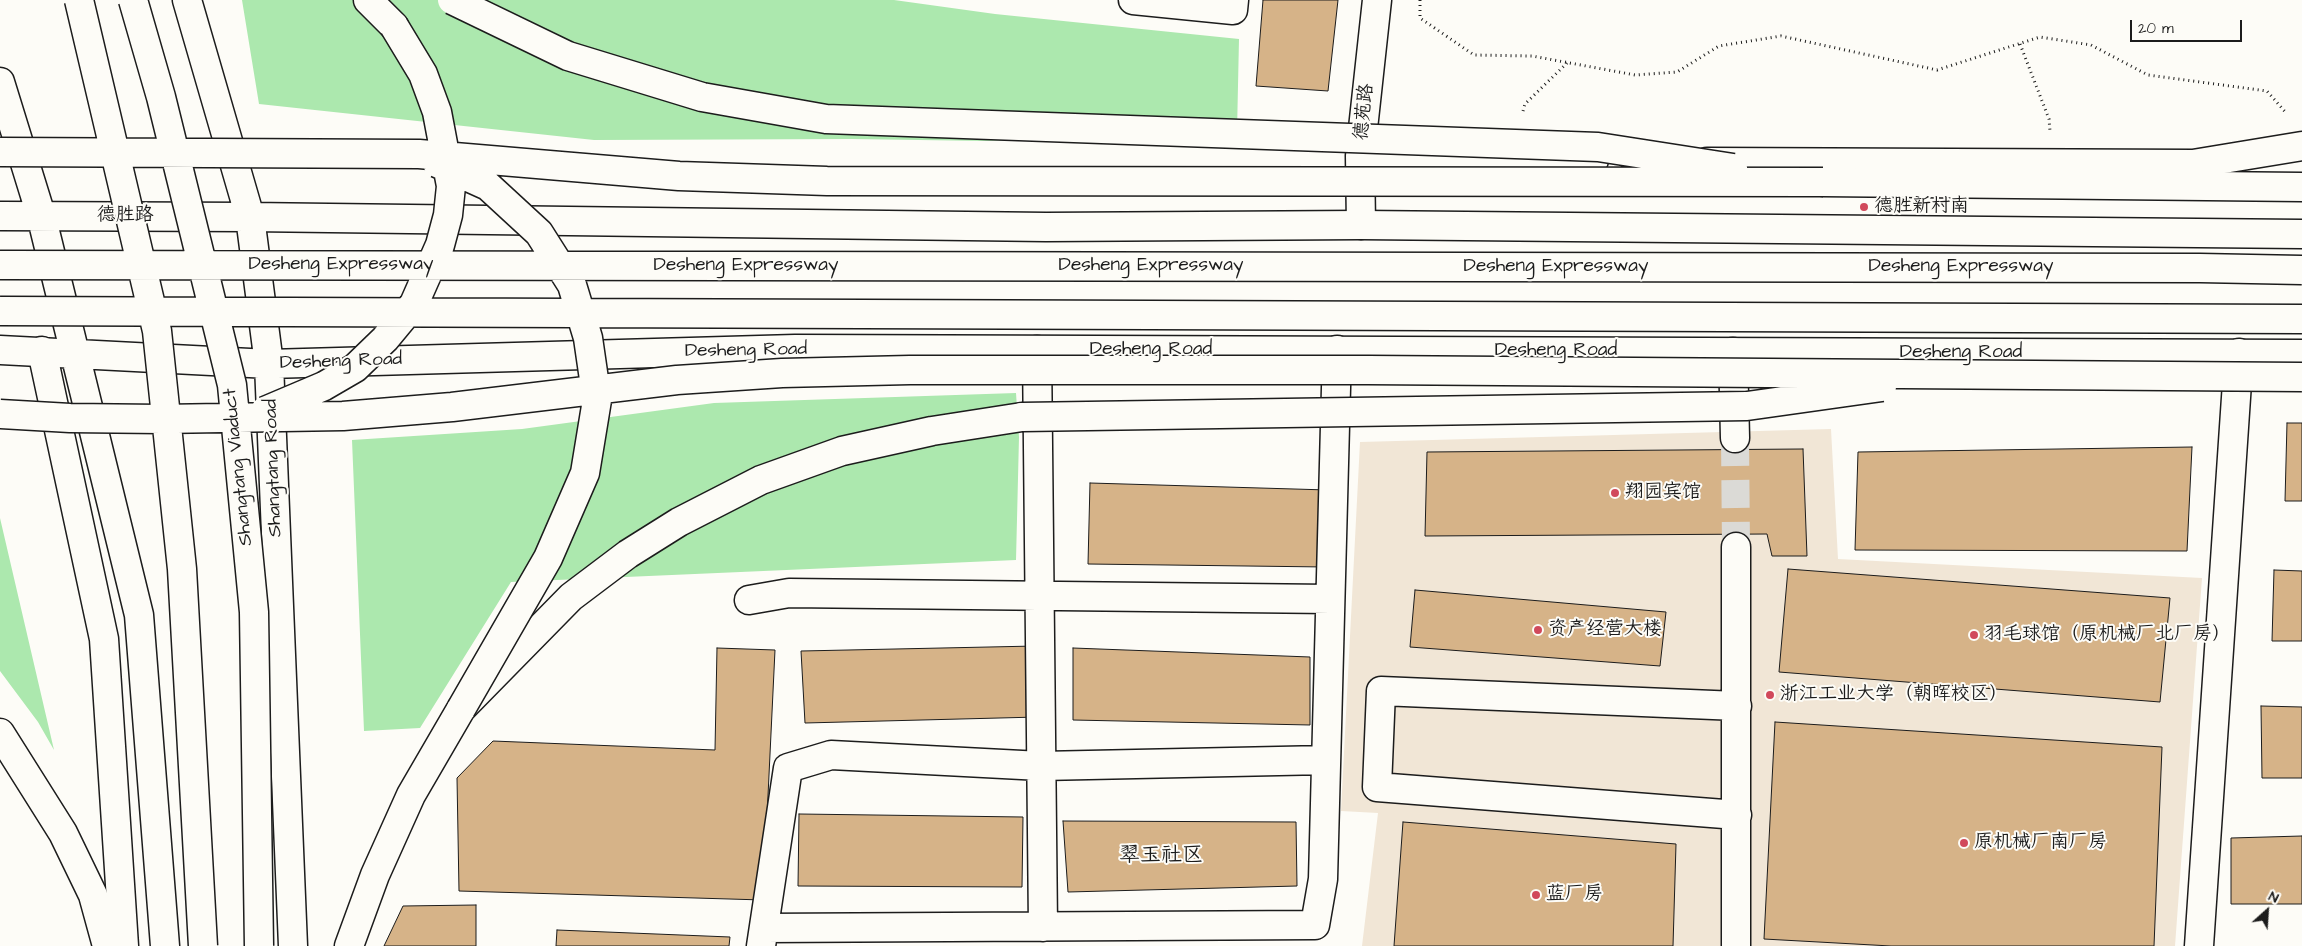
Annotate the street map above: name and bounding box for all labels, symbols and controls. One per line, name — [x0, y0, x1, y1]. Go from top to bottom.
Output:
scale bar — [2132, 10, 2244, 42]
text: 20 m — [2138, 18, 2174, 39]
street label: 德苑路 — [1351, 82, 1379, 142]
place label: 德胜新村南 — [1874, 196, 1969, 218]
marker: 德胜新村南 — [1858, 201, 1870, 213]
street label: 德胜路 — [97, 205, 153, 227]
street label: Desheng Expressway — [249, 254, 433, 276]
street label: Desheng Expressway — [654, 255, 838, 277]
street label: Desheng Expressway — [1059, 255, 1243, 277]
street label: Desheng Expressway — [1464, 256, 1648, 278]
street label: Desheng Expressway — [1869, 256, 2053, 278]
street label: Desheng Road — [685, 339, 807, 363]
street label: Desheng Road — [1090, 339, 1212, 361]
street label: Desheng Road — [1495, 340, 1617, 362]
street label: Desheng Road — [1900, 342, 2022, 364]
street label: Desheng Road — [279, 348, 403, 376]
street label: Shangtang Viaduct — [219, 387, 259, 547]
street label: Shangtang Road — [260, 398, 288, 538]
place label: 翔园宾馆 — [1625, 482, 1701, 504]
marker: 翔园宾馆 — [1609, 487, 1621, 499]
place label: 资产经营大楼 — [1548, 619, 1662, 641]
marker: 资产经营大楼 — [1532, 624, 1544, 636]
place label: 羽毛球馆（原机械厂北厂房） — [1984, 624, 2231, 646]
marker: 羽毛球馆（原机械厂北厂房） — [1968, 629, 1980, 641]
place label: 浙江工业大学（朝晖校区） — [1780, 684, 2008, 706]
marker: 浙江工业大学（朝晖校区） — [1764, 689, 1776, 701]
place label: 原机械厂南厂房 — [1974, 832, 2107, 854]
marker: 原机械厂南厂房 — [1958, 837, 1970, 849]
district label: 翠玉社区 — [1119, 844, 1203, 870]
place label: 蓝厂房 — [1546, 884, 1603, 906]
north arrow — [2242, 886, 2292, 936]
text: N — [2265, 887, 2282, 908]
marker: 蓝厂房 — [1530, 889, 1542, 901]

